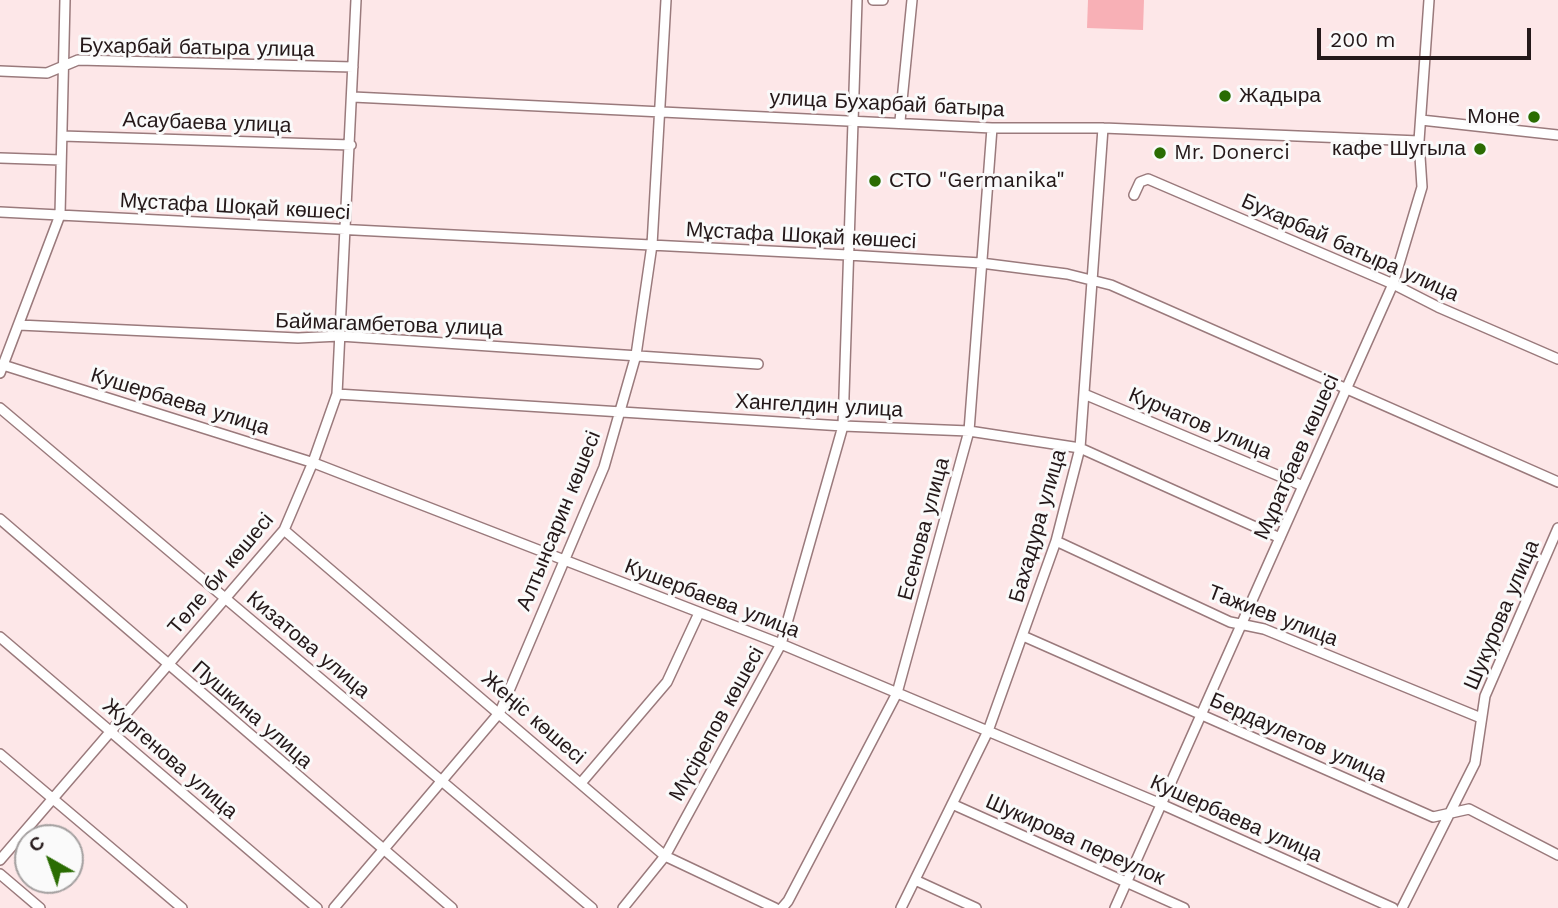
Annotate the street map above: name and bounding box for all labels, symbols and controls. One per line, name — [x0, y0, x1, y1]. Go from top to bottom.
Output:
scale bar — [1320, 14, 1534, 58]
text: 200 m — [1330, 27, 1396, 52]
street label: Бухарбай батыра улица — [79, 33, 315, 63]
place label: Жадыра — [1239, 83, 1321, 109]
street label: улица Бухарбай батыра — [769, 85, 1005, 123]
marker: Жадыра — [1217, 88, 1233, 104]
place label: Моне — [1467, 104, 1520, 130]
street label: Асаубаева улица — [122, 107, 292, 139]
marker: Моне — [1526, 109, 1542, 125]
place label: кафе Шугыла — [1332, 136, 1466, 162]
place label: Mr. Donerci — [1174, 140, 1290, 166]
marker: кафе Шугыла — [1472, 141, 1488, 157]
marker: Mr. Donerci — [1152, 145, 1168, 161]
place label: СТО "Germanika" — [889, 168, 1065, 194]
marker: СТО "Germanika" — [867, 173, 883, 189]
street label: Мұстафа Шоқай көшесі — [119, 188, 351, 226]
street label: Бухарбай батыра улица — [1237, 189, 1463, 307]
street label: Мұстафа Шоқай көшесі — [685, 217, 917, 255]
street label: Баймагамбетова улица — [275, 308, 503, 342]
street label: Кушербаева улица — [88, 363, 272, 441]
street label: Мұратбаев көшесі — [1249, 370, 1345, 544]
street label: Курчатов улица — [1125, 383, 1275, 465]
street label: Хангелдин улица — [734, 389, 904, 423]
street label: Алтынсарин көшесі — [511, 428, 607, 614]
street label: Бахадура улица — [1004, 447, 1072, 605]
street label: Есенова улица — [893, 455, 955, 603]
street label: Төле би көшесі — [163, 508, 279, 640]
street label: Шукурова улица — [1459, 536, 1545, 694]
street label: Кушербаева улица — [621, 554, 803, 644]
street label: Тажиев улица — [1205, 580, 1341, 652]
street label: Кизатова улица — [241, 586, 375, 704]
street label: Мүсірепов көшесі — [664, 642, 770, 806]
street label: Пушкина улица — [187, 656, 317, 774]
street label: Жеңіс көшесі — [476, 666, 590, 770]
street label: Бердаулетов улица — [1206, 688, 1390, 788]
street label: Жургенова улица — [97, 693, 243, 825]
street label: Кушербаева улица — [1146, 770, 1326, 868]
street label: Шукирова переулок — [982, 789, 1168, 891]
north arrow — [14, 824, 84, 894]
text: С — [24, 831, 49, 857]

